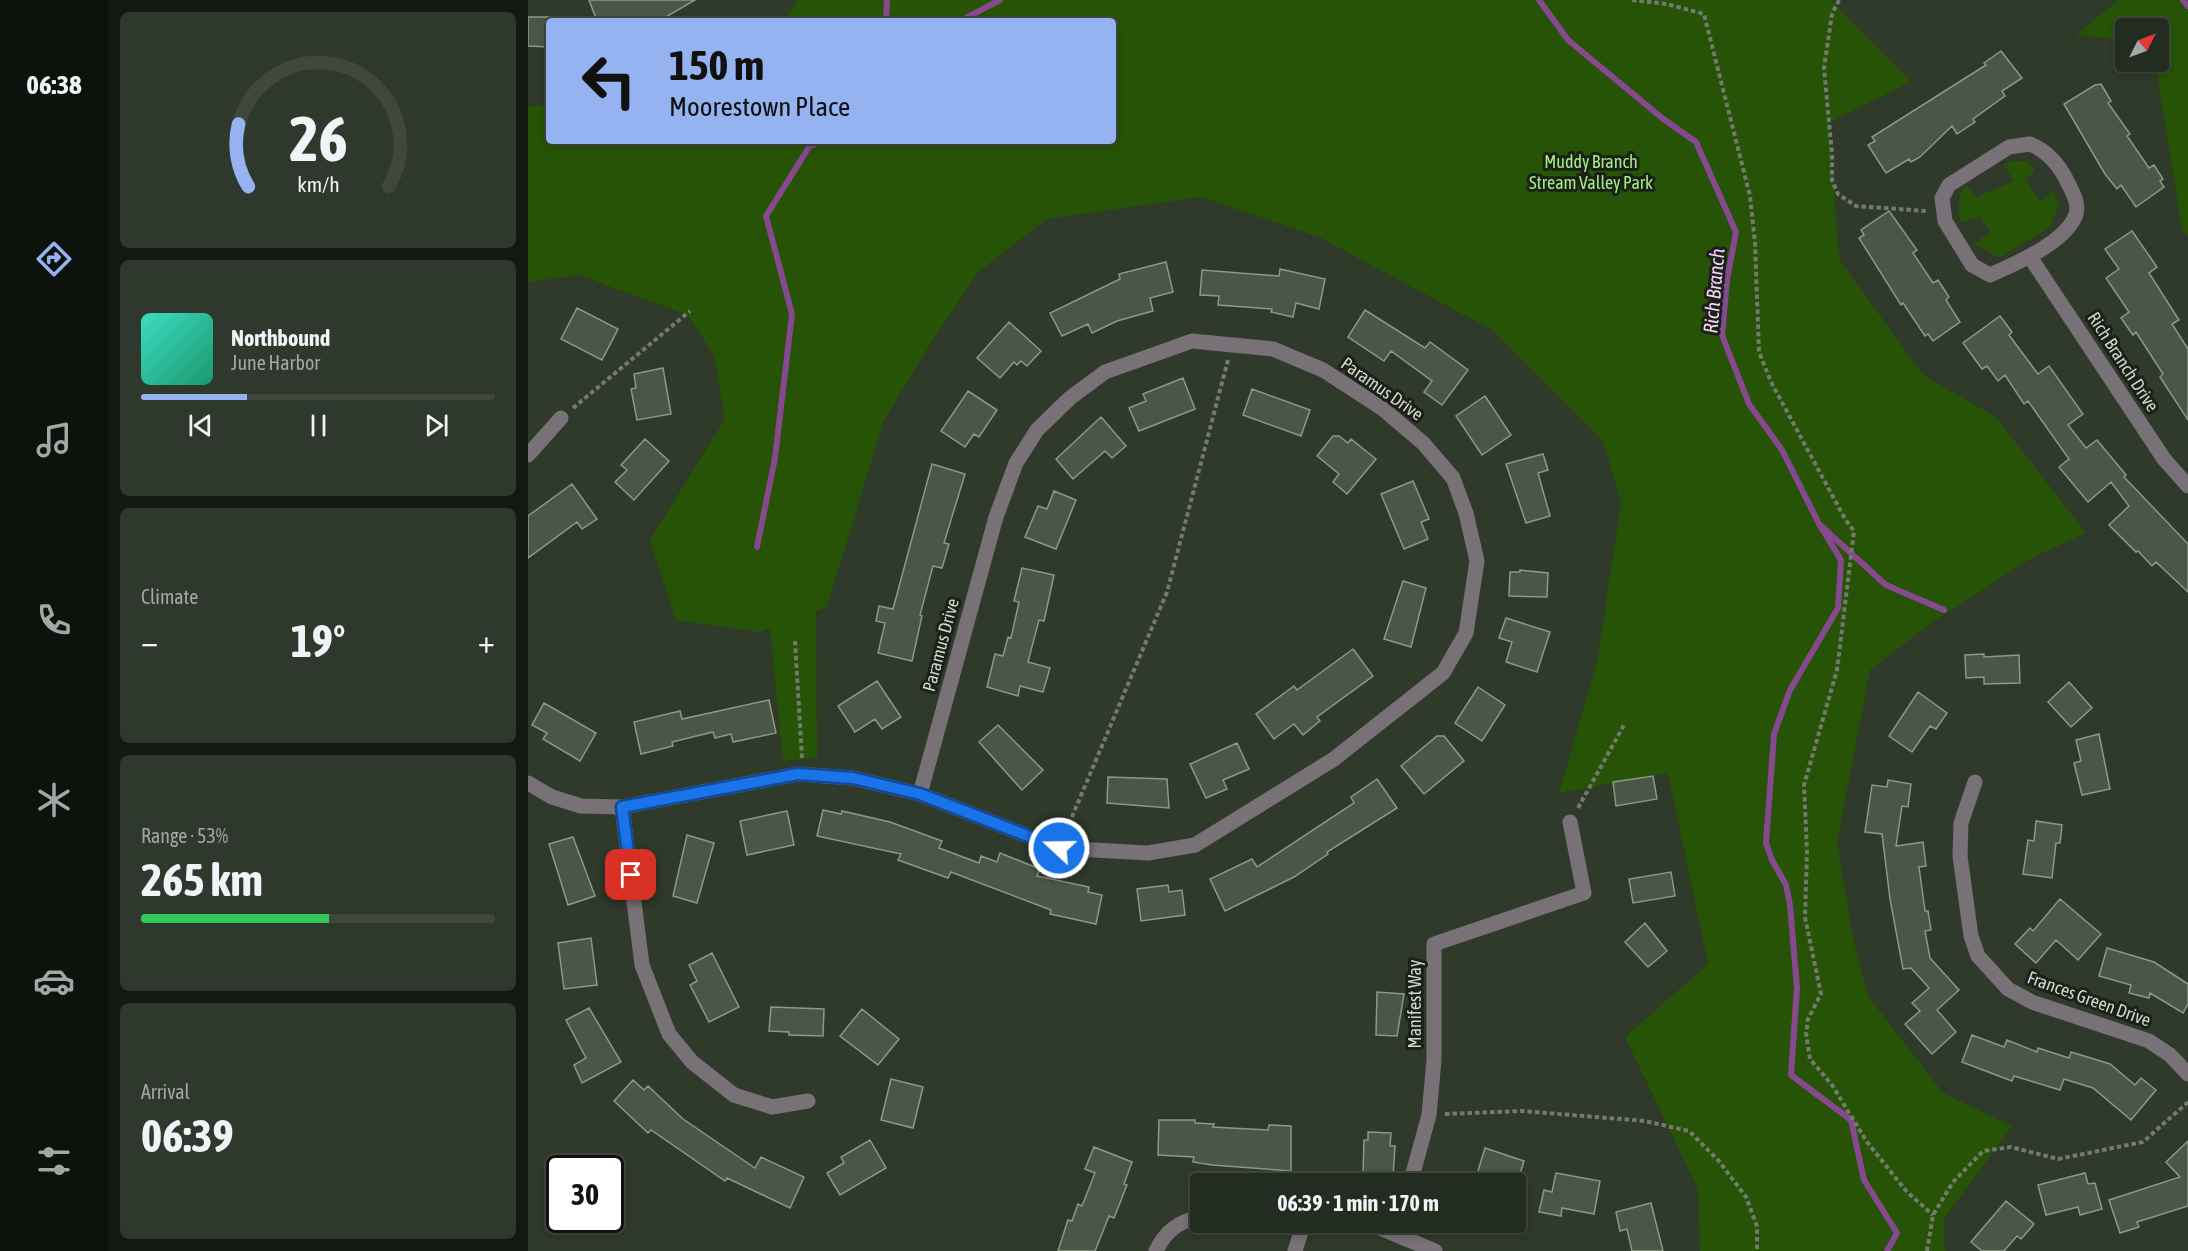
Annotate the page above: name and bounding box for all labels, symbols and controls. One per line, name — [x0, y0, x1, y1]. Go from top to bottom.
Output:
north arrow — [2115, 18, 2169, 72]
map controls — [2115, 18, 2169, 72]
text: 150 m — [669, 41, 764, 89]
icon: left — [570, 42, 648, 120]
text: 06:38 — [26, 69, 82, 100]
text: Moorestown Place — [669, 91, 850, 122]
text: 26 — [289, 103, 347, 174]
park label: Muddy Branch Stream Valley Park — [1529, 151, 1653, 193]
text: km/h — [297, 172, 339, 197]
icon: directions — [33, 238, 75, 280]
water label: Rich Branch — [1698, 247, 1729, 334]
street label: Rich Branch Drive — [2083, 308, 2163, 415]
text: Northbound — [231, 325, 330, 351]
text: June Harbor — [231, 351, 320, 374]
street label: Paramus Drive — [1337, 353, 1427, 425]
icon: previous — [184, 409, 217, 442]
icon: pause — [302, 409, 335, 442]
icon: next — [420, 409, 453, 442]
icon: music — [33, 419, 75, 461]
text: Climate — [141, 585, 198, 608]
street label: Paramus Drive — [918, 596, 963, 694]
icon: phone — [33, 599, 75, 641]
text: 19° — [291, 615, 345, 667]
text: − — [141, 622, 158, 660]
text: + — [478, 622, 495, 660]
icon: climate — [33, 779, 75, 821]
position arrow — [1027, 816, 1091, 880]
text: Range · 53% — [141, 824, 228, 847]
pin — [605, 849, 656, 900]
text: 265 km — [141, 854, 263, 906]
icon: arrive — [614, 858, 647, 891]
icon: car — [33, 960, 75, 1002]
street label: Manifest Way — [1404, 960, 1425, 1048]
street label: Frances Green Drive — [2025, 966, 2154, 1031]
text: Arrival — [141, 1080, 190, 1103]
text: 06:39 — [141, 1110, 234, 1162]
icon: filters — [33, 1140, 75, 1182]
speed limit sign: 30 — [546, 1155, 624, 1233]
text: 06:39 · 1 min · 170 m — [1277, 1190, 1439, 1216]

